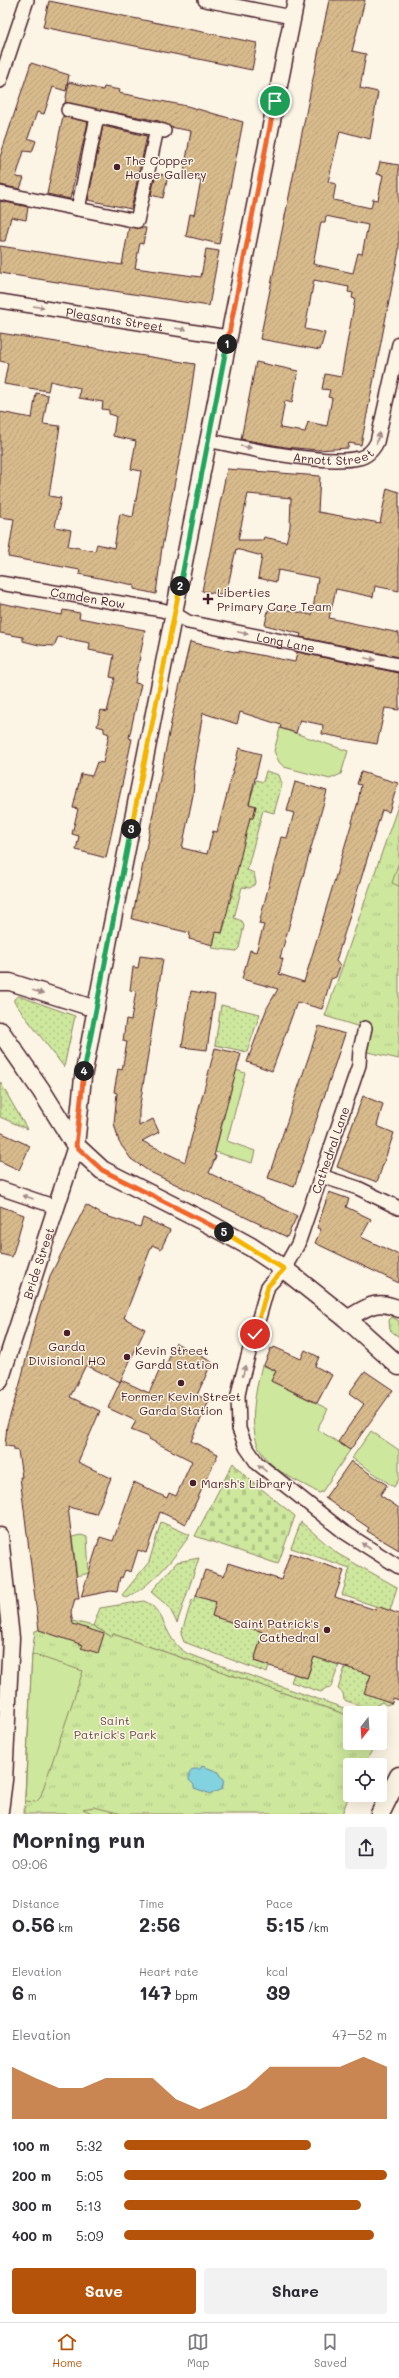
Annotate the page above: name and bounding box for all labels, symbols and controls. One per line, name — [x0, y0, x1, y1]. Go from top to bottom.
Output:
pin — [258, 84, 292, 118]
icon: arrive — [264, 90, 286, 112]
place label: The Copper House Gallery — [125, 152, 206, 182]
marker: The Copper House Gallery — [112, 162, 122, 172]
street label: Pleasants Street — [65, 304, 164, 335]
one-way arrow — [32, 305, 45, 311]
one-way arrow — [175, 326, 187, 332]
pin: 1 — [217, 334, 237, 354]
text: 1 — [225, 336, 229, 351]
one-way arrow — [375, 431, 381, 443]
one-way arrow — [240, 445, 252, 451]
street label: Arnott Street — [292, 445, 377, 468]
pin: 2 — [170, 576, 190, 596]
text: 2 — [177, 578, 183, 593]
street label: Camden Row — [49, 584, 126, 612]
place label: Liberties Primary Care Team — [217, 584, 332, 614]
marker: Liberties Primary Care Team — [202, 593, 214, 605]
street label: Long Lane — [255, 628, 316, 656]
one-way arrow — [237, 630, 249, 636]
one-way arrow — [364, 656, 377, 662]
pin: 3 — [121, 819, 141, 839]
text: 3 — [128, 821, 134, 836]
one-way arrow — [32, 989, 44, 995]
pin: 4 — [74, 1061, 94, 1081]
text: 4 — [81, 1063, 87, 1078]
street label: Cathedral Lane — [308, 1104, 352, 1196]
one-way arrow — [22, 1194, 34, 1200]
pin: 5 — [214, 1222, 234, 1242]
text: 5 — [221, 1224, 227, 1239]
street label: Bride Street — [19, 1225, 57, 1301]
pin — [238, 1317, 272, 1351]
icon: check — [244, 1323, 266, 1345]
marker: Garda Divisional HQ — [62, 1328, 72, 1338]
place label: Garda Divisional HQ — [28, 1338, 106, 1368]
place label: Kevin Street Garda Station — [135, 1342, 219, 1372]
marker: Kevin Street Garda Station — [122, 1352, 132, 1362]
one-way arrow — [241, 1365, 247, 1377]
marker: Former Kevin Street Garda Station — [176, 1378, 186, 1388]
place label: Former Kevin Street Garda Station — [121, 1388, 241, 1418]
one-way arrow — [257, 1463, 268, 1472]
place label: Marsh's Library — [201, 1475, 292, 1491]
marker: Marsh's Library — [188, 1478, 198, 1488]
one-way arrow — [361, 1542, 371, 1550]
place label: Saint Patrick's Cathedral — [234, 1615, 319, 1645]
marker: Saint Patrick's Cathedral — [322, 1625, 332, 1635]
north arrow — [343, 1706, 387, 1750]
map controls — [343, 1706, 387, 1802]
park label: Saint Patrick's Park — [74, 1712, 156, 1742]
button: locate — [343, 1758, 387, 1802]
text: Morning run — [12, 1825, 145, 1854]
button: share — [345, 1827, 387, 1869]
text: 09:06 — [12, 1855, 48, 1872]
text: Distance — [12, 1896, 59, 1911]
text: Time — [139, 1896, 164, 1911]
text: Pace — [266, 1896, 293, 1911]
text: 0.56 — [12, 1911, 55, 1937]
text: 2:56 — [139, 1911, 180, 1937]
text: 5:15 — [266, 1911, 305, 1937]
text: km — [55, 1920, 73, 1935]
text: /km — [305, 1920, 328, 1935]
text: Elevation — [12, 1964, 61, 1979]
text: Heart rate — [139, 1964, 198, 1979]
text: kcal — [266, 1964, 288, 1979]
text: 6 — [12, 1979, 24, 2005]
text: 147 — [139, 1979, 172, 2005]
text: 39 — [266, 1979, 290, 2005]
text: m — [24, 1988, 36, 2003]
text: bpm — [172, 1988, 198, 2003]
text: Elevation — [12, 2026, 70, 2043]
text: 47–52 m — [332, 2026, 387, 2043]
text: 100 m — [12, 2137, 49, 2154]
text: 5:32 — [76, 2137, 102, 2154]
text: 200 m — [12, 2167, 51, 2184]
text: 5:05 — [76, 2167, 103, 2184]
text: 300 m — [12, 2197, 52, 2214]
text: 5:13 — [76, 2197, 101, 2214]
text: 400 m — [12, 2227, 52, 2244]
text: 5:09 — [76, 2227, 103, 2244]
button: Save — [12, 2268, 196, 2314]
button: Share — [204, 2268, 387, 2314]
tab: Home — [52, 2331, 82, 2370]
tab: Map — [187, 2331, 209, 2370]
tab: Saved — [314, 2331, 347, 2370]

